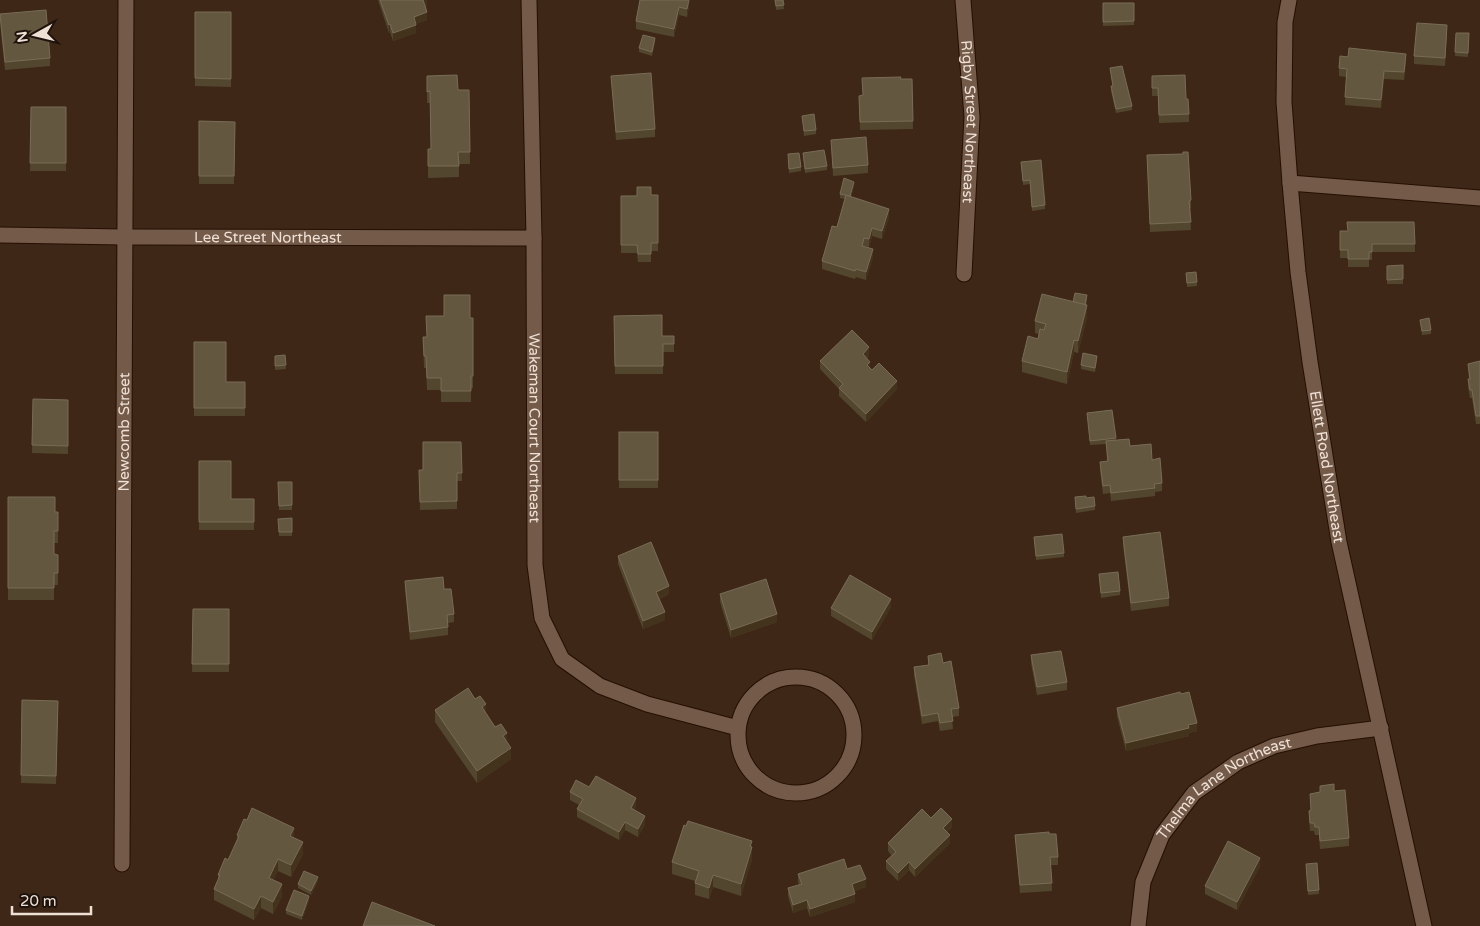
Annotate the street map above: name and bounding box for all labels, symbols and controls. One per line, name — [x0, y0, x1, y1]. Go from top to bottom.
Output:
north arrow — [10, 10, 60, 60]
text: N — [13, 30, 32, 43]
street label: Rigby Street Northeast — [957, 39, 981, 204]
street label: Lee Street Northeast — [194, 228, 342, 247]
street label: Wakeman Court Northeast — [525, 333, 544, 523]
street label: Newcomb Street — [115, 372, 133, 492]
street label: Ellett Road Northeast — [1306, 389, 1348, 545]
street label: Thelma Lane Northeast — [1153, 733, 1293, 843]
scale bar — [12, 884, 91, 916]
text: 20 m — [20, 892, 57, 910]

